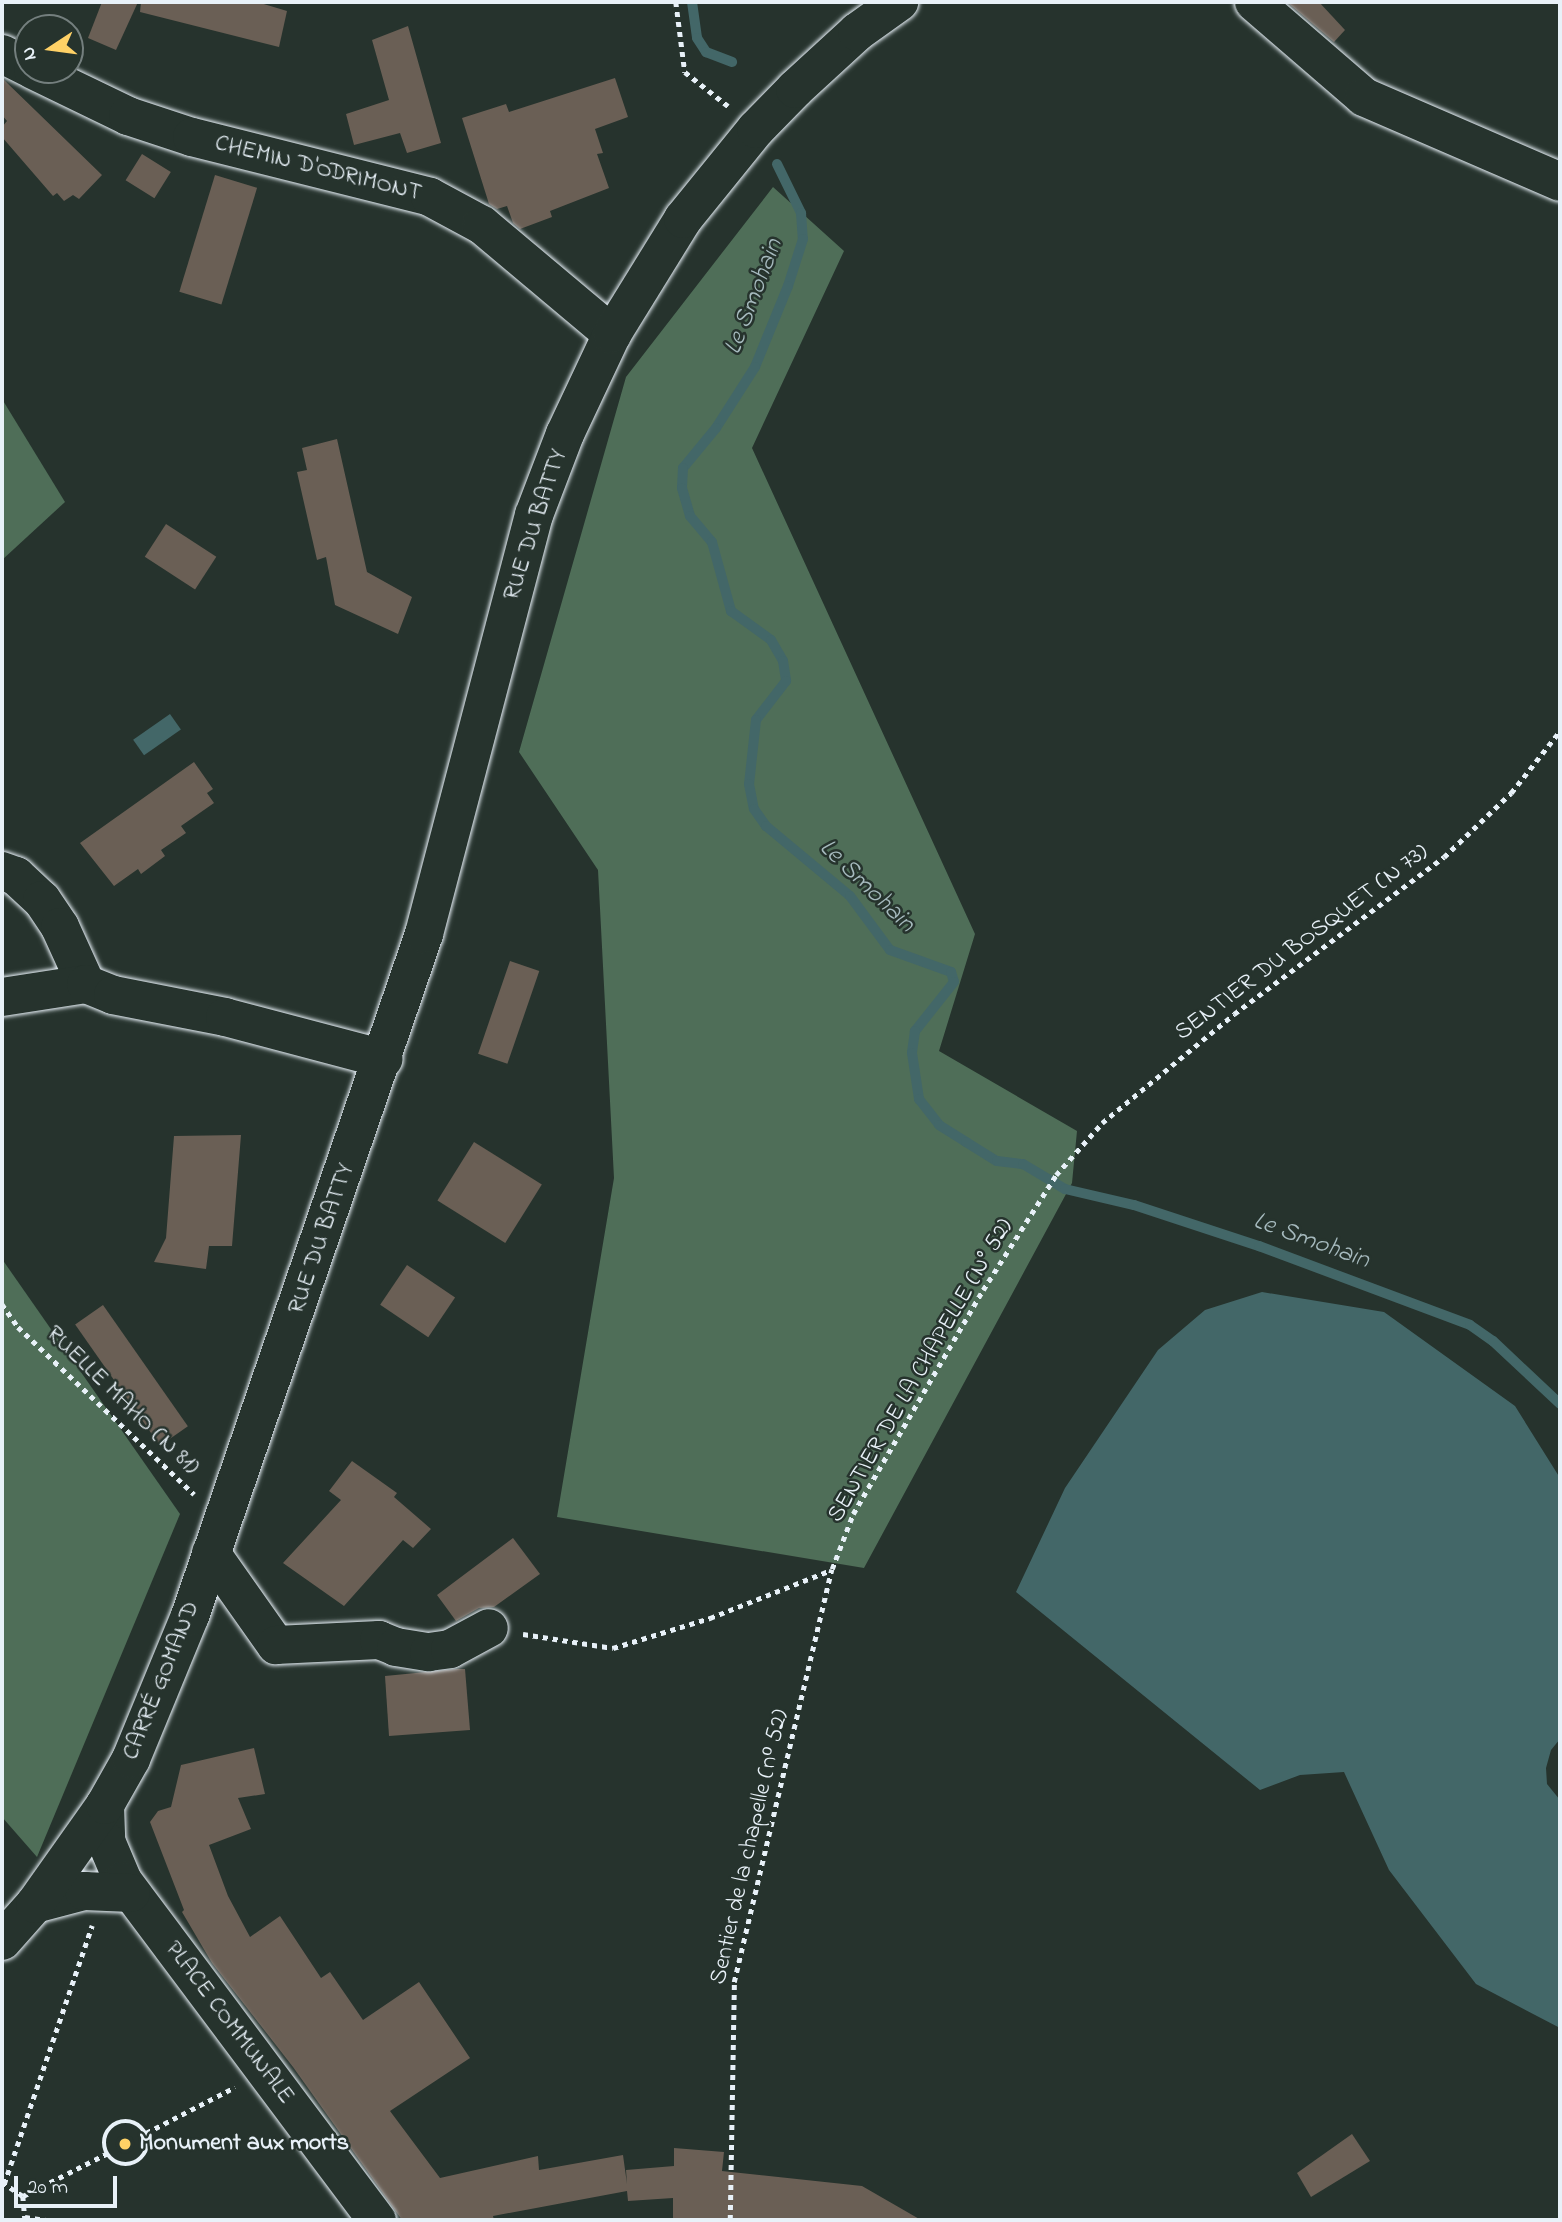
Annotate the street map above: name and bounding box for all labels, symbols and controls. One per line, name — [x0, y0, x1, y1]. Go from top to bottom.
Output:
north arrow — [14, 14, 84, 84]
text: N — [15, 44, 45, 63]
street label: CHEMIN D'ODRIMONT — [212, 129, 424, 209]
water label: Le Smohain — [719, 235, 791, 359]
street label: RUE DU BATTY — [498, 446, 574, 604]
water label: Le Smohain — [812, 834, 920, 940]
street label: SENTIER DU BOSQUET (N 73) — [1170, 838, 1434, 1048]
street label: RUE DU BATTY — [283, 1160, 361, 1318]
water label: Le Smohain — [1249, 1207, 1373, 1277]
street label: SENTIER DE LA CHAPELLE (N° 52) — [822, 1214, 1020, 1528]
street label: RUELLE MAHO (N 81) — [39, 1320, 205, 1482]
street label: CARRÉ GOMAND — [117, 1598, 207, 1764]
street label: Sentier de la chapelle (nᵒ 52) — [704, 1707, 796, 1987]
street label: PLACE COMMUNALE — [158, 1936, 300, 2110]
place label: Monument aux morts — [139, 2130, 349, 2158]
marker: Monument aux morts — [117, 2136, 133, 2152]
scale bar — [18, 2162, 121, 2206]
text: 20 m — [27, 2173, 68, 2203]

